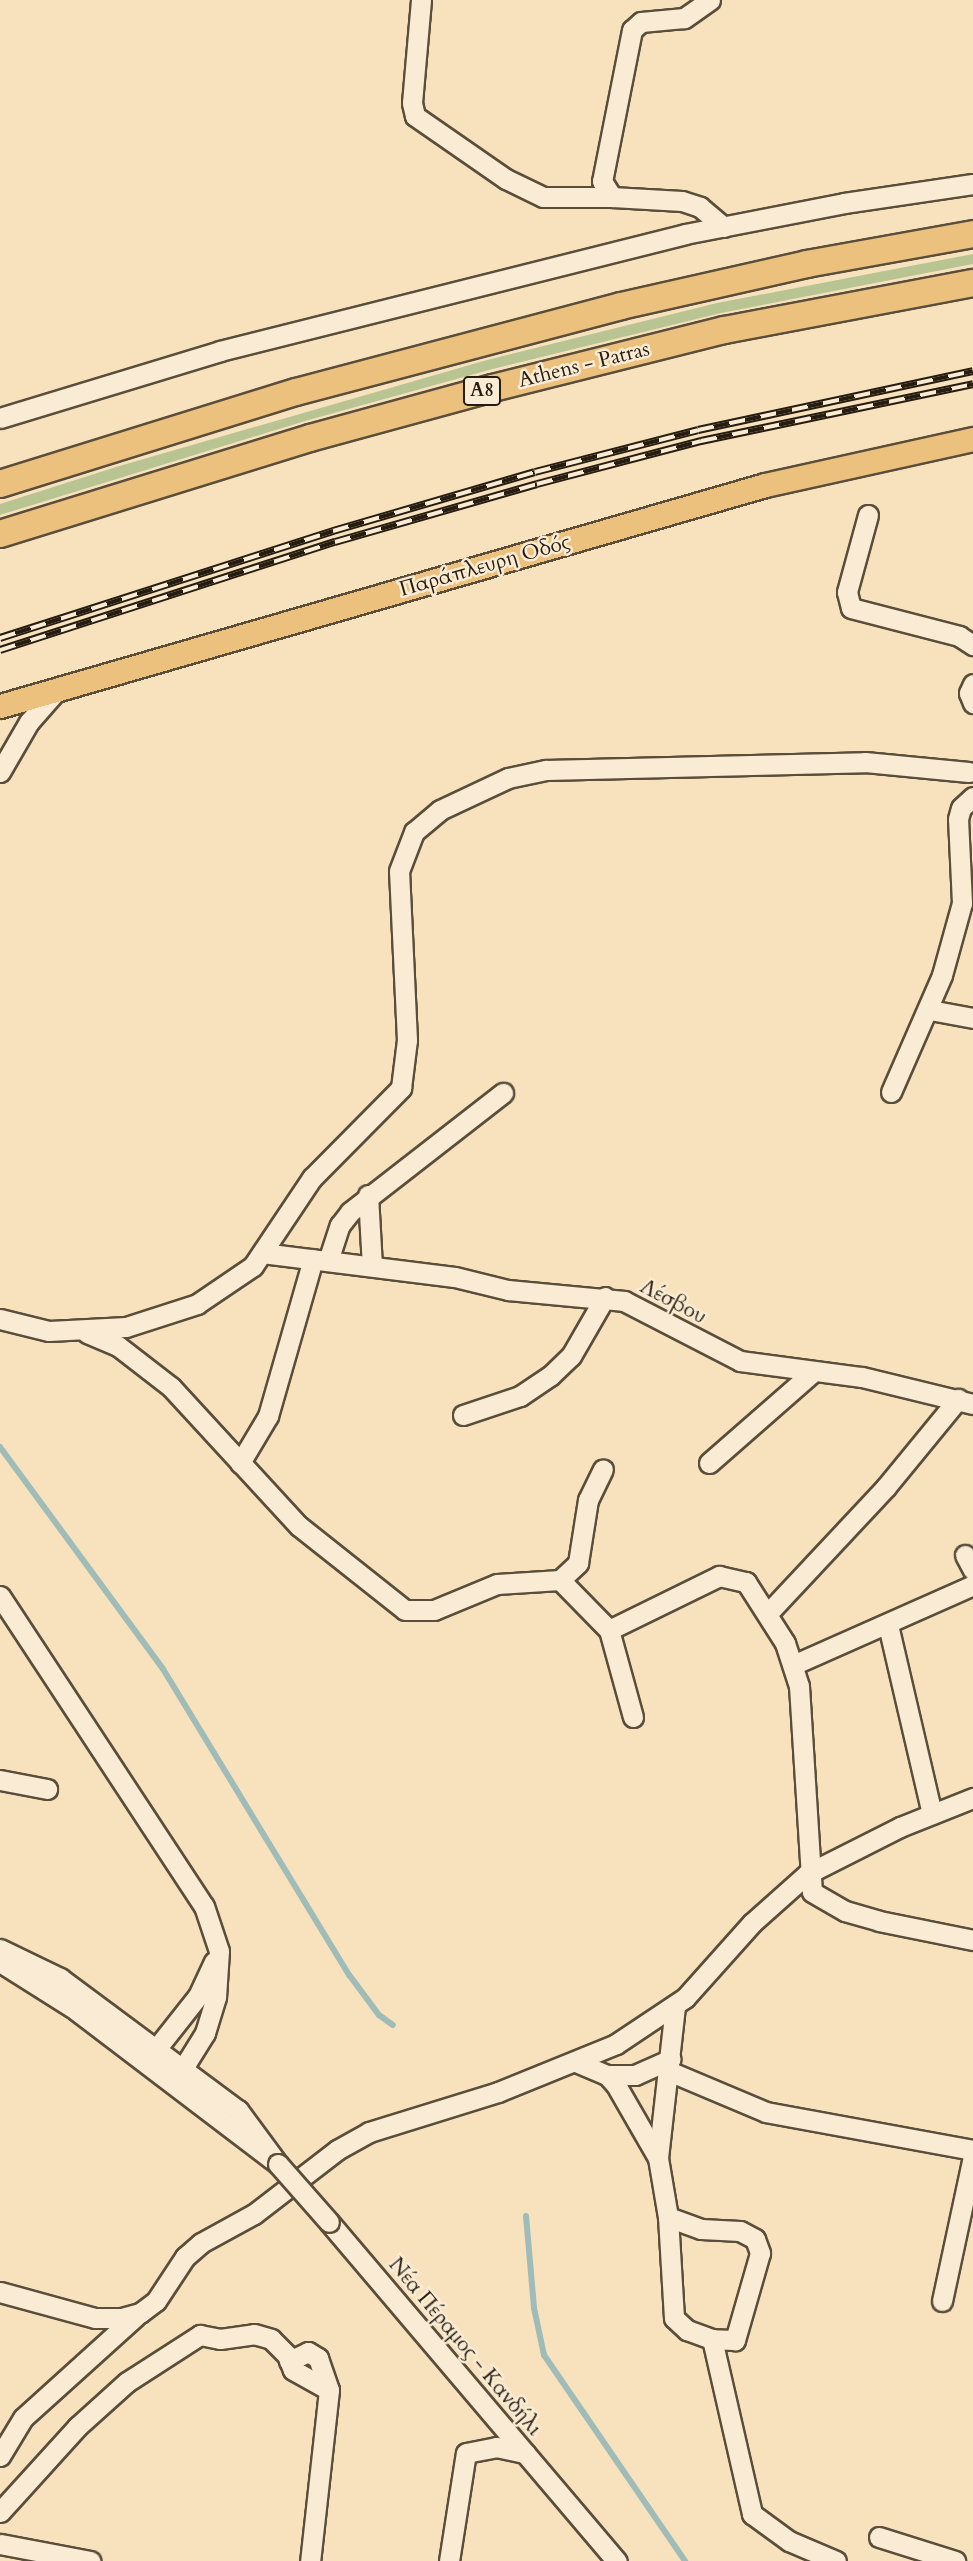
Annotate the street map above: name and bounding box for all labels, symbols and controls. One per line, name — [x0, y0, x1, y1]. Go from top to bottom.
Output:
street label: Athens - Patras — [516, 337, 652, 393]
road number: Α8 — [463, 376, 501, 406]
street label: Παράπλευρη Οδός — [397, 530, 573, 602]
street label: Λέσβου — [636, 1274, 710, 1330]
street label: Νέα Πέραμος - Κανδήλι — [383, 2253, 547, 2441]

